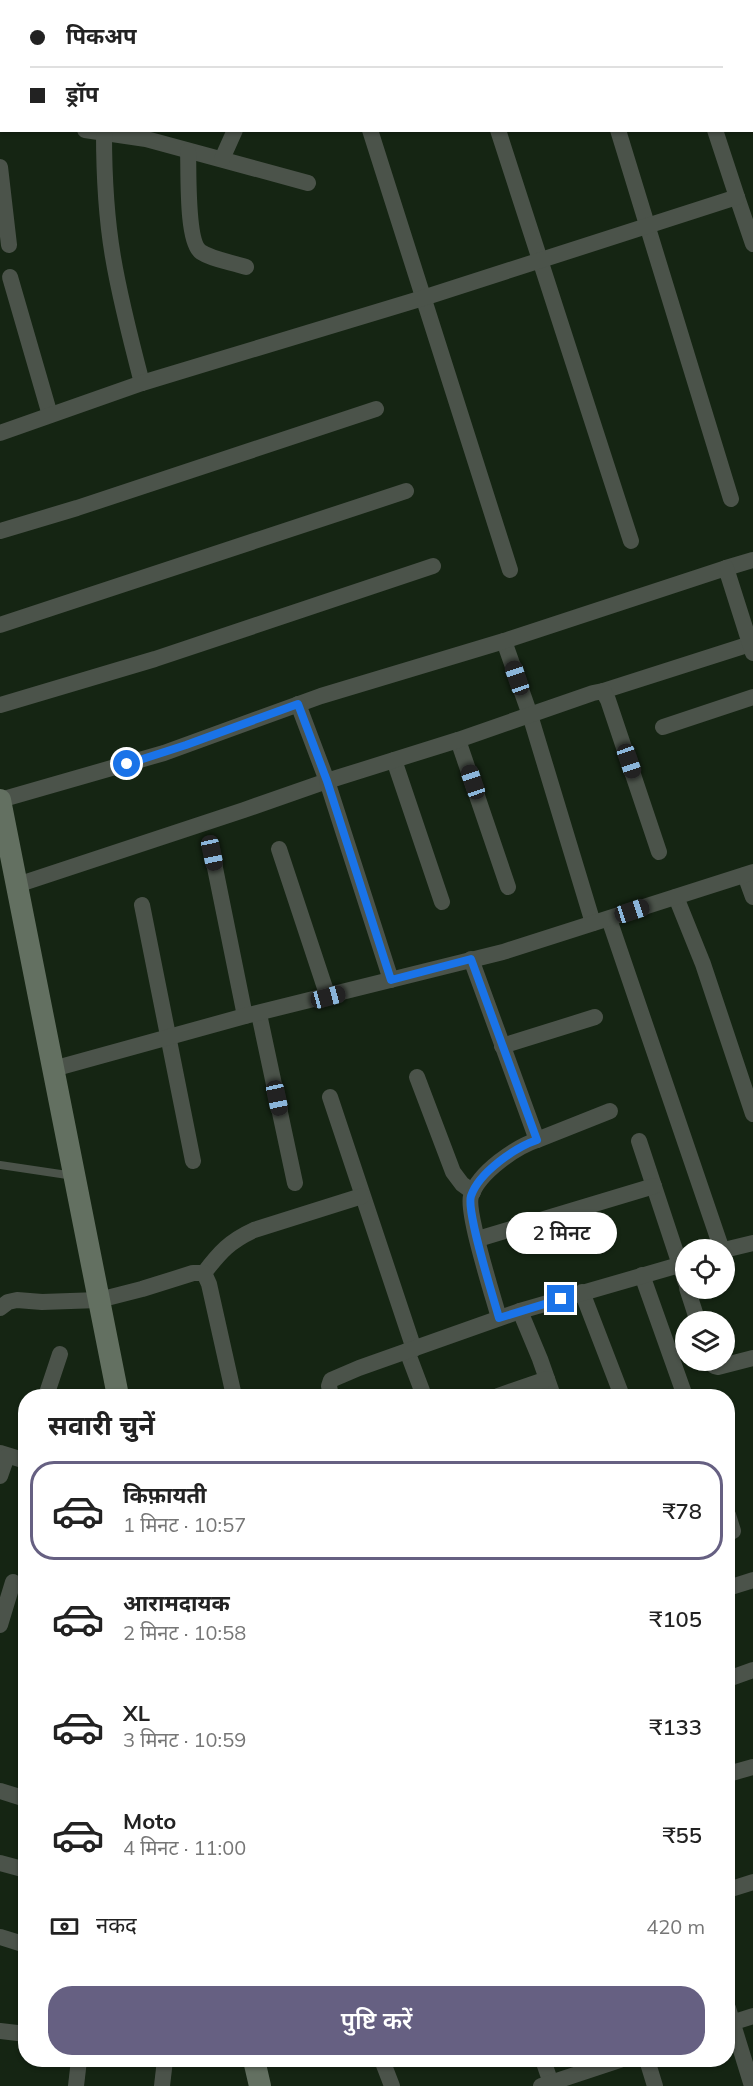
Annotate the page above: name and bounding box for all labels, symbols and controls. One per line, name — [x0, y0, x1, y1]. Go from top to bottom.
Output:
text: पिकअप — [66, 22, 137, 50]
text: ड्रॉप — [66, 80, 99, 108]
car — [503, 658, 531, 698]
car — [615, 741, 643, 781]
route start — [113, 750, 140, 777]
car — [459, 762, 487, 802]
car — [199, 834, 225, 872]
car — [612, 897, 652, 925]
car — [308, 984, 348, 1010]
car — [264, 1079, 290, 1117]
callout: 2 मिनट — [506, 1212, 616, 1254]
text: 2 मिनट — [533, 1220, 590, 1245]
map controls — [675, 1239, 735, 1371]
button: locate — [675, 1239, 735, 1299]
route end — [547, 1285, 574, 1312]
button: layers — [675, 1311, 735, 1371]
text: सवारी चुनें — [48, 1408, 155, 1442]
text: किफ़ायती — [123, 1481, 207, 1509]
icon: car — [51, 1484, 105, 1538]
text: ₹78 — [662, 1497, 702, 1525]
text: 1 मिनट · 10:57 — [123, 1512, 246, 1537]
text: आरामदायक — [123, 1589, 230, 1617]
icon: car — [51, 1592, 105, 1646]
text: ₹105 — [649, 1605, 702, 1633]
text: 2 मिनट · 10:58 — [123, 1620, 246, 1645]
text: XL — [123, 1699, 150, 1727]
icon: car — [51, 1700, 105, 1754]
text: ₹133 — [649, 1713, 702, 1741]
text: 3 मिनट · 10:59 — [123, 1727, 246, 1752]
text: Moto — [123, 1807, 176, 1835]
icon: car — [51, 1808, 105, 1862]
text: ₹55 — [662, 1821, 702, 1849]
text: 4 मिनट · 11:00 — [123, 1835, 246, 1860]
icon: cash — [48, 1910, 81, 1943]
text: नकद — [96, 1911, 137, 1939]
text: 420 m — [646, 1914, 705, 1939]
button: पुष्टि करें — [48, 1986, 705, 2055]

